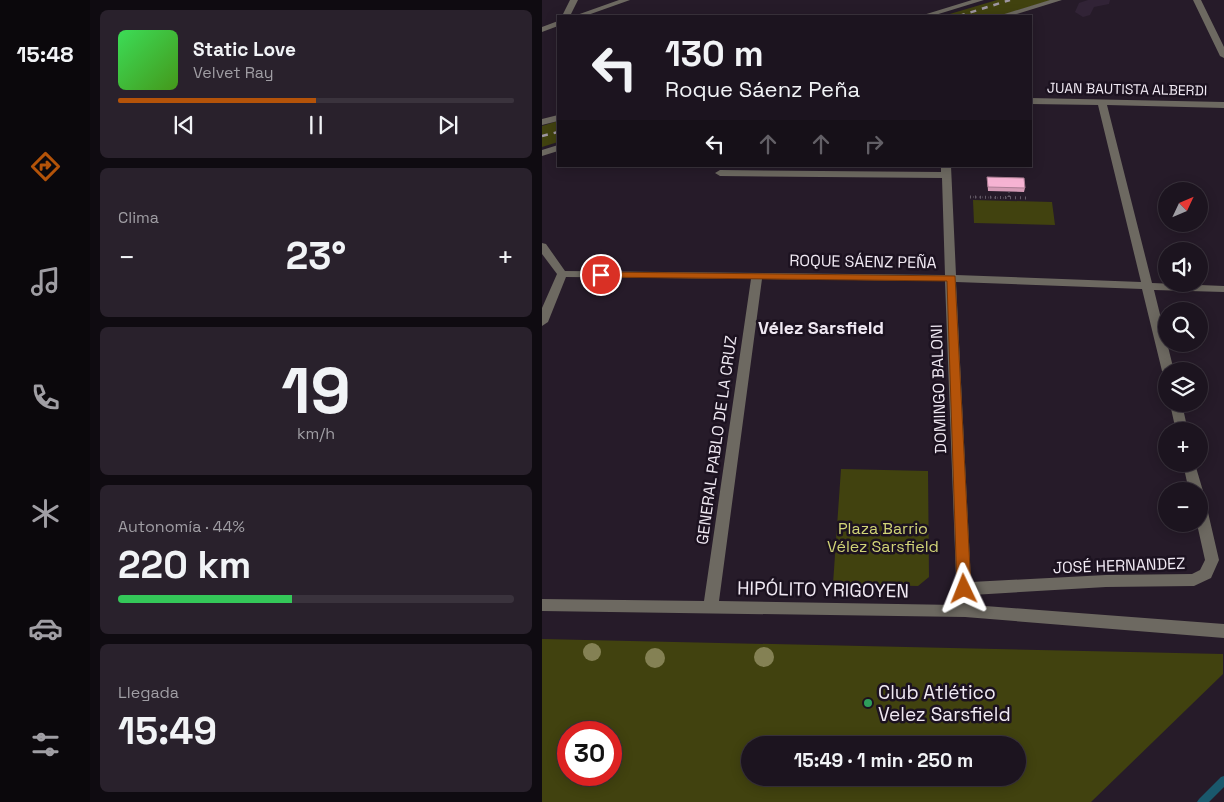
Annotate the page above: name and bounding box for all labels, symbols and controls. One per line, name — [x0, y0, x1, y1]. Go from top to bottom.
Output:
text: 130 m — [665, 32, 764, 76]
icon: left — [582, 35, 647, 100]
text: Static Love — [193, 37, 296, 62]
text: 15:48 — [17, 40, 73, 68]
text: Velvet Ray — [193, 62, 274, 83]
text: Roque Sáenz Peña — [665, 75, 860, 103]
street label: JUAN BAUTISTA ALBERDI — [1047, 79, 1207, 99]
icon: previous — [170, 111, 198, 139]
icon: pause — [302, 111, 330, 139]
icon: next — [434, 111, 462, 139]
icon: left — [701, 130, 729, 158]
icon: ahead — [754, 130, 782, 158]
icon: ahead — [807, 130, 835, 158]
icon: right — [860, 130, 888, 158]
icon: directions — [28, 149, 63, 184]
north arrow — [1158, 182, 1208, 232]
map controls — [1158, 182, 1208, 532]
text: Clima — [118, 207, 159, 228]
text: 23° — [286, 232, 346, 280]
text: − — [118, 239, 135, 275]
text: + — [497, 239, 514, 275]
button: sound — [1158, 242, 1208, 292]
street label: ROQUE SÁENZ PEÑA — [789, 250, 937, 273]
pin — [580, 254, 622, 296]
icon: arrive — [587, 261, 615, 289]
icon: music — [28, 264, 63, 299]
button: search — [1158, 302, 1208, 352]
district label: Vélez Sarsfield — [758, 316, 884, 339]
street label: DOMINGO BALONI — [926, 324, 951, 454]
street label: GENERAL PABLO DE LA CRUZ — [691, 334, 742, 546]
text: 19 — [281, 349, 351, 432]
button: layers — [1158, 362, 1208, 412]
icon: phone — [28, 380, 63, 415]
button: + — [1158, 422, 1208, 472]
text: km/h — [297, 423, 335, 444]
button: − — [1158, 482, 1208, 532]
icon: climate — [28, 496, 63, 531]
text: Autonomía · 44% — [118, 516, 245, 537]
park label: Plaza Barrio Vélez Sarsfield — [827, 518, 939, 557]
text: 220 km — [118, 541, 251, 589]
street label: JOSÉ HERNANDEZ — [1052, 553, 1186, 578]
position arrow — [937, 562, 989, 614]
street label: HIPÓLITO YRIGOYEN — [737, 576, 909, 603]
icon: car — [28, 611, 63, 646]
place label: Club Atlético Velez Sarsfield — [878, 680, 1011, 727]
text: Llegada — [118, 682, 179, 703]
marker: Club Atlético Velez Sarsfield — [862, 697, 874, 709]
text: 15:49 — [118, 707, 217, 755]
speed limit sign: 30 — [557, 721, 622, 786]
icon: filters — [28, 727, 63, 762]
text: 15:49 · 1 min · 250 m — [794, 748, 973, 773]

